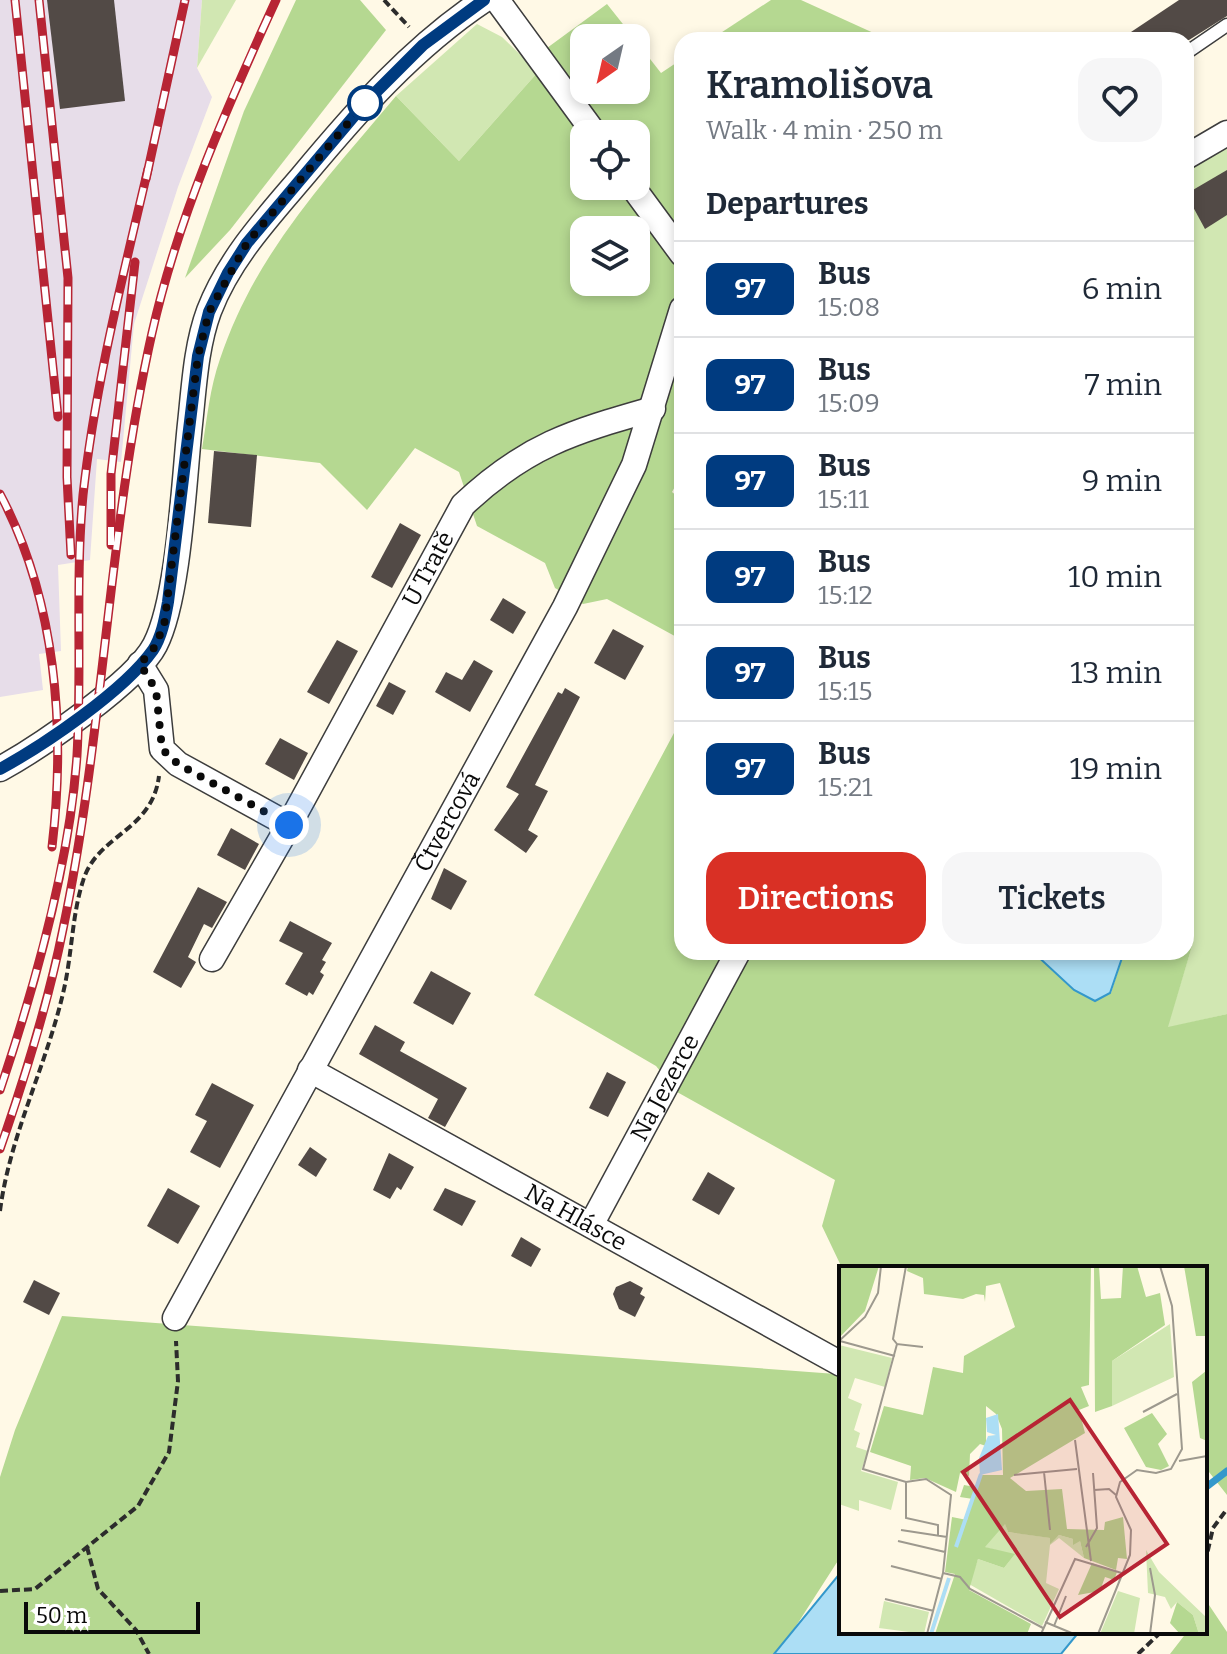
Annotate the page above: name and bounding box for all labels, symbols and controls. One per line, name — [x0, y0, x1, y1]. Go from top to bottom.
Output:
north arrow — [570, 24, 650, 104]
map controls — [570, 24, 650, 296]
button: heart — [1078, 58, 1162, 142]
text: Kramolišova — [706, 62, 933, 108]
unlabelled marker — [348, 86, 382, 120]
text: Walk · 4 min · 250 m — [706, 115, 943, 146]
button: locate — [570, 120, 650, 200]
text: Departures — [706, 186, 869, 222]
button: layers — [570, 216, 650, 296]
text: Bus — [818, 256, 871, 292]
text: 6 min — [1082, 271, 1162, 307]
text: 97 — [734, 272, 766, 305]
text: 15:08 — [818, 292, 880, 323]
text: Bus — [818, 352, 871, 388]
text: 7 min — [1084, 367, 1162, 403]
text: 97 — [734, 368, 766, 401]
text: 15:09 — [818, 388, 880, 419]
text: Bus — [818, 448, 871, 484]
text: 9 min — [1082, 463, 1162, 499]
text: 97 — [734, 464, 766, 497]
text: 15:11 — [818, 484, 869, 515]
street label: U Tratě — [397, 527, 460, 611]
text: Bus — [818, 544, 871, 580]
text: 10 min — [1068, 559, 1162, 595]
text: 97 — [734, 560, 766, 593]
text: 15:12 — [818, 580, 873, 611]
text: Bus — [818, 640, 871, 676]
text: 13 min — [1070, 655, 1162, 691]
text: 97 — [734, 656, 766, 689]
text: 15:15 — [818, 676, 872, 707]
text: Bus — [818, 736, 871, 772]
text: 19 min — [1070, 751, 1162, 787]
text: 97 — [734, 752, 766, 785]
street label: Čtvercová — [408, 767, 486, 877]
text: 15:21 — [818, 772, 873, 803]
your location — [269, 805, 309, 845]
button: Directions — [706, 852, 926, 944]
button: Tickets — [942, 852, 1162, 944]
street label: Na Jezerce — [625, 1029, 705, 1146]
street label: Na Hlásce — [520, 1178, 632, 1257]
inset map — [839, 1266, 1207, 1634]
scale bar — [24, 1598, 200, 1634]
text: 50 m — [36, 1602, 87, 1629]

